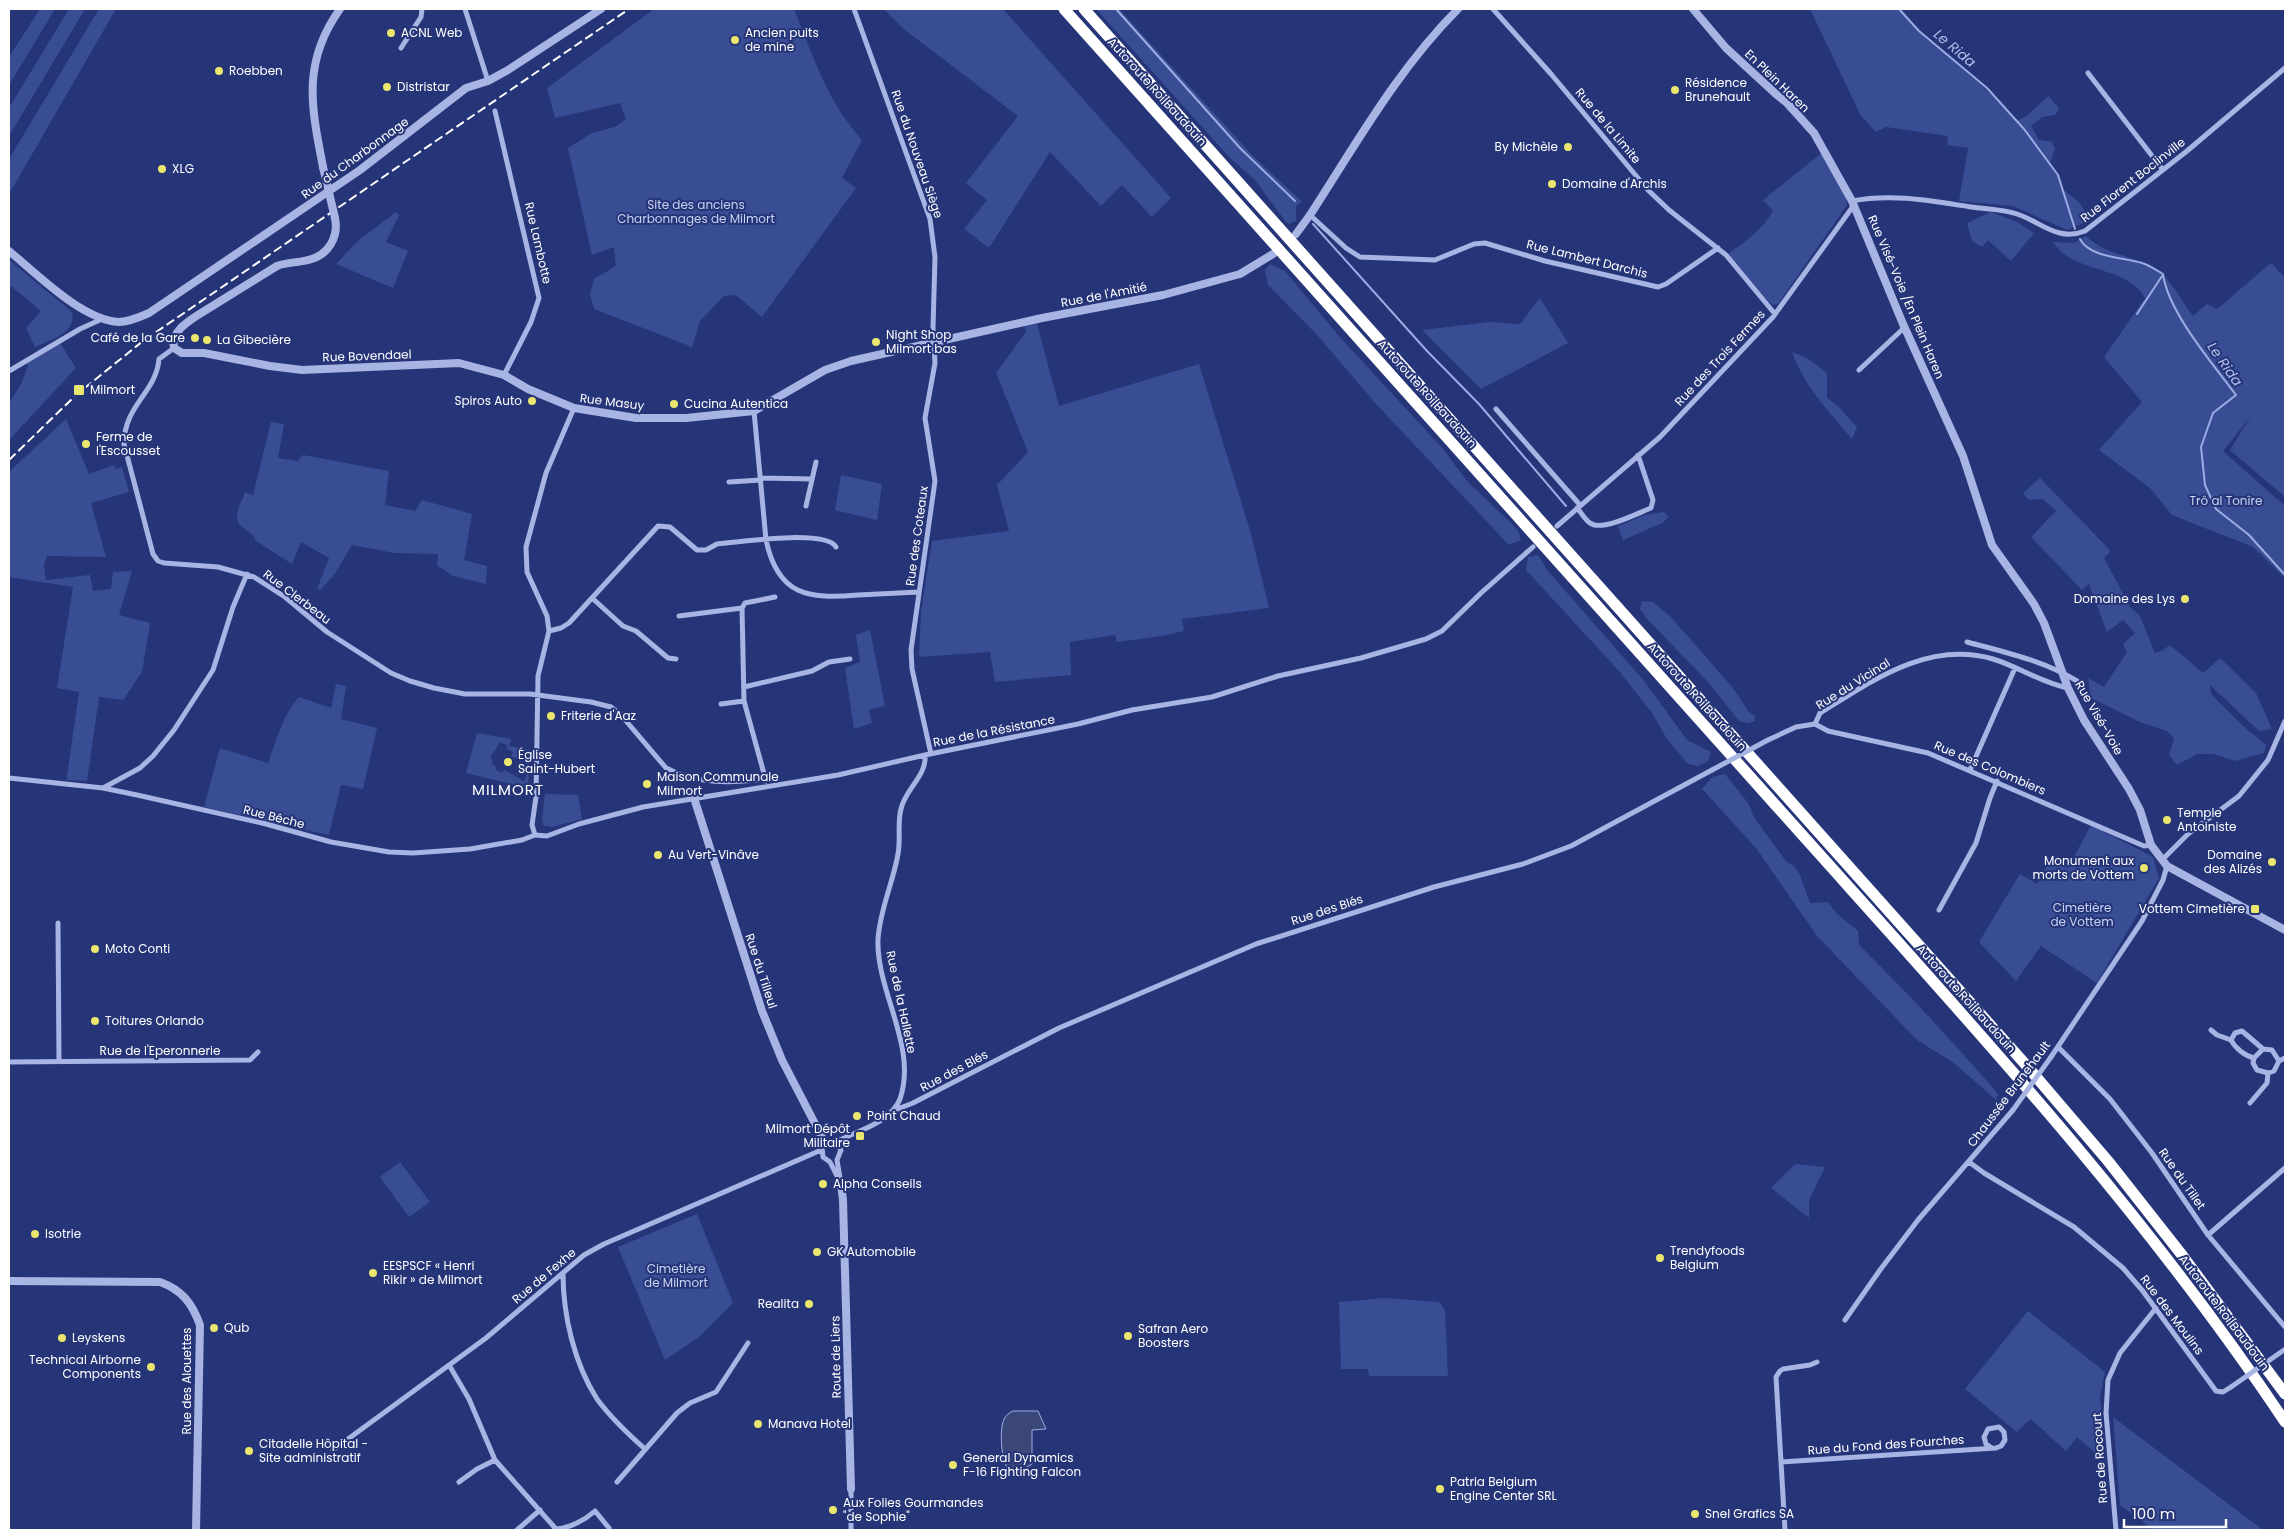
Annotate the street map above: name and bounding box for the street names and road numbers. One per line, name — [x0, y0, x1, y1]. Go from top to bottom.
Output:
street label: Autoroute Roi Baudouin — [1104, 34, 1211, 150]
street label: En Plein Haren — [1741, 45, 1814, 116]
street label: Rue de la Limite — [1572, 84, 1645, 167]
street label: Rue du Nouveau Siège — [888, 87, 947, 220]
street label: Rue du Charbonnage — [298, 113, 412, 202]
street label: Rue Florent Boclinville — [2077, 133, 2189, 226]
street label: Rue Lambotte — [521, 200, 556, 285]
street label: Rue Visé-Voie /En Plein Haren — [1864, 212, 1949, 381]
street label: Rue Lambert Darchis — [1525, 235, 1649, 282]
street label: Rue de l'Amitié — [1059, 278, 1148, 311]
street label: Rue des Trois Fermes — [1671, 306, 1769, 409]
street label: Autoroute Roi Baudouin — [1374, 336, 1481, 452]
street label: Rue Bovendael — [322, 345, 412, 366]
street label: Rue Masuy — [579, 389, 645, 414]
street label: Rue des Coteaux — [901, 485, 932, 587]
street label: Rue Clerbeau — [260, 565, 335, 628]
street label: Autoroute Roi Baudouin — [1644, 639, 1751, 755]
street label: Rue du Vicinal — [1812, 654, 1893, 713]
street label: Rue Visé-Voie — [2071, 677, 2128, 758]
street label: Rue de la Résistance — [932, 710, 1056, 751]
street label: Rue des Colombiers — [1932, 736, 2049, 799]
street label: Rue Bêche — [242, 801, 307, 832]
street label: Rue des Blés — [1289, 890, 1365, 929]
street label: Rue du Tilleul — [741, 931, 782, 1011]
street label: Autoroute Roi Baudouin — [1913, 941, 2020, 1057]
street label: Rue de la Hallette — [882, 949, 921, 1055]
street label: Chaussée Brunehault — [1963, 1037, 2054, 1150]
street label: Rue de l'Eperonnerie — [100, 1042, 220, 1059]
street label: Rue des Blés — [917, 1046, 991, 1096]
street label: Rue du Tillet — [2155, 1144, 2210, 1213]
street label: Rue de Fexhe — [508, 1244, 579, 1307]
street label: Autoroute Roi Baudouin — [2175, 1251, 2274, 1374]
street label: Rue des Moulins — [2137, 1271, 2208, 1358]
street label: Route de Liers — [826, 1315, 845, 1399]
street label: Rue des Alouettes — [178, 1328, 195, 1434]
street label: Rue de Rocourt — [2088, 1412, 2111, 1504]
street label: Rue du Fond des Fourches — [1807, 1431, 1965, 1458]

